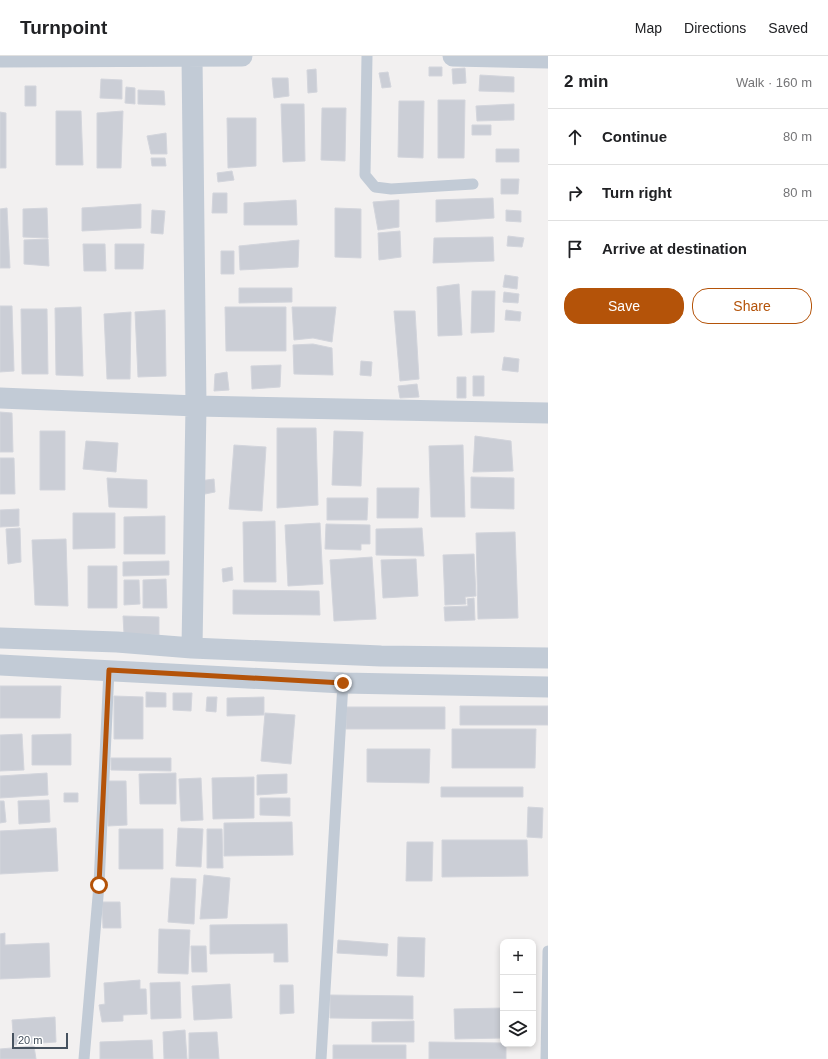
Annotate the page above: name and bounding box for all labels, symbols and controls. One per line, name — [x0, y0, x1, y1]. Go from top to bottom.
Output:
text: Turnpoint — [20, 17, 107, 38]
text: Map — [635, 20, 662, 36]
text: Directions — [684, 20, 746, 36]
text: Saved — [768, 20, 808, 36]
text: 2 min — [564, 72, 608, 91]
text: Walk · 160 m — [736, 75, 812, 90]
icon: ahead — [564, 126, 586, 148]
text: Continue — [602, 128, 667, 145]
text: 80 m — [783, 129, 812, 144]
icon: right — [564, 182, 586, 204]
text: Turn right — [602, 184, 672, 201]
text: 80 m — [783, 185, 812, 200]
icon: arrive — [564, 238, 586, 260]
text: Arrive at destination — [602, 240, 747, 257]
button: Save — [564, 288, 684, 324]
button: Share — [692, 288, 812, 324]
route end — [334, 674, 352, 692]
route start — [90, 876, 108, 894]
map controls — [500, 939, 536, 1047]
button: + — [500, 939, 536, 975]
button: − — [500, 975, 536, 1011]
button: layers — [500, 1011, 536, 1047]
scale bar — [12, 1031, 68, 1050]
text: 20 m — [18, 1034, 42, 1046]

